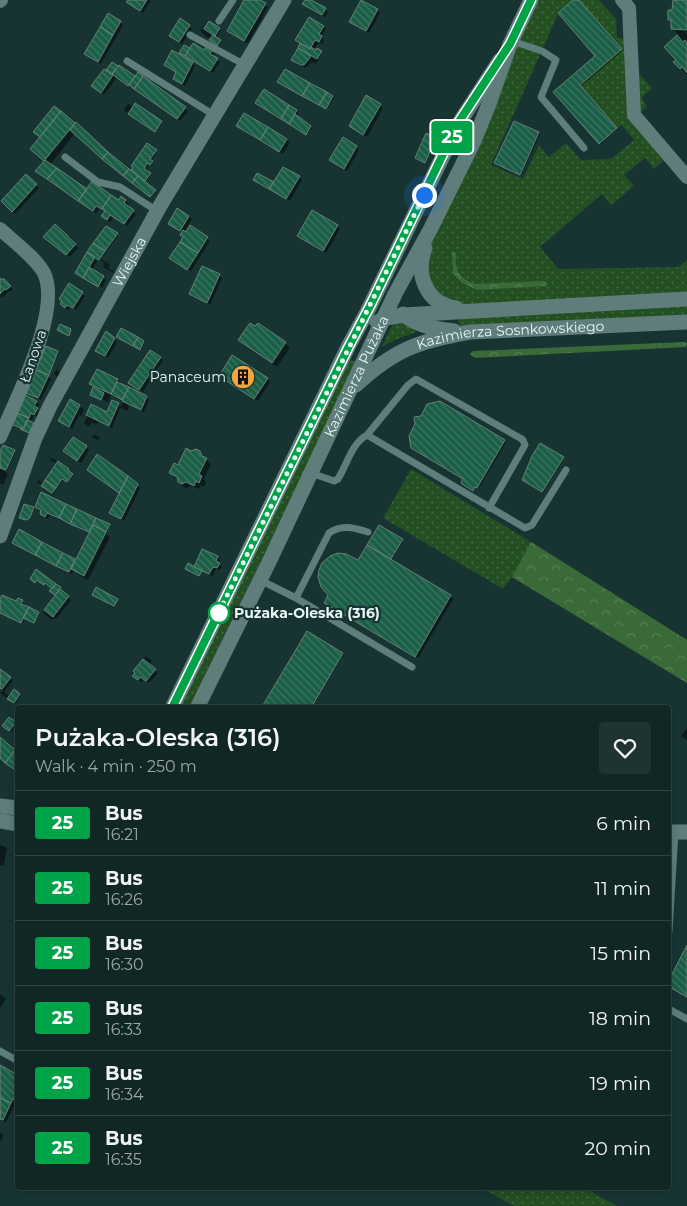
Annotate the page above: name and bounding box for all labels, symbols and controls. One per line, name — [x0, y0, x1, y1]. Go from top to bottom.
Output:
line badge: 25 — [430, 121, 474, 153]
text: 25 — [441, 126, 463, 148]
your location — [412, 183, 437, 208]
street label: Wiejska — [108, 234, 150, 290]
street label: Kazimierza Pużaka — [320, 313, 393, 440]
street label: Kazimierza Sosnkowskiego — [414, 317, 605, 353]
street label: Łanowa — [16, 327, 50, 385]
building icon: Panaceum — [230, 364, 256, 390]
place label: Panaceum — [150, 368, 226, 386]
marker: Pużaka-Oleska (316) — [208, 602, 230, 624]
place label: Pużaka-Oleska (316) — [234, 604, 380, 622]
button: heart — [599, 722, 651, 774]
text: Pużaka-Oleska (316) — [35, 723, 281, 752]
text: Walk · 4 min · 250 m — [35, 757, 197, 776]
text: Bus — [105, 802, 143, 825]
text: 25 — [52, 812, 73, 834]
text: 6 min — [596, 812, 651, 835]
text: 16:21 — [105, 825, 139, 844]
text: Bus — [105, 867, 143, 890]
text: 25 — [52, 877, 73, 899]
text: 11 min — [594, 877, 651, 900]
text: 16:26 — [105, 890, 143, 909]
text: Bus — [105, 932, 143, 955]
text: 25 — [52, 942, 73, 964]
text: 15 min — [590, 942, 651, 965]
text: 16:30 — [105, 955, 144, 974]
text: Bus — [105, 997, 143, 1020]
text: 25 — [52, 1007, 73, 1029]
text: 18 min — [589, 1007, 651, 1030]
text: 16:33 — [105, 1020, 142, 1039]
text: Bus — [105, 1062, 143, 1085]
text: 25 — [52, 1072, 73, 1094]
text: 19 min — [589, 1072, 651, 1095]
text: 16:34 — [105, 1085, 144, 1104]
text: Bus — [105, 1127, 143, 1150]
text: 25 — [52, 1137, 73, 1159]
text: 20 min — [585, 1137, 651, 1160]
text: 16:35 — [105, 1150, 142, 1169]

